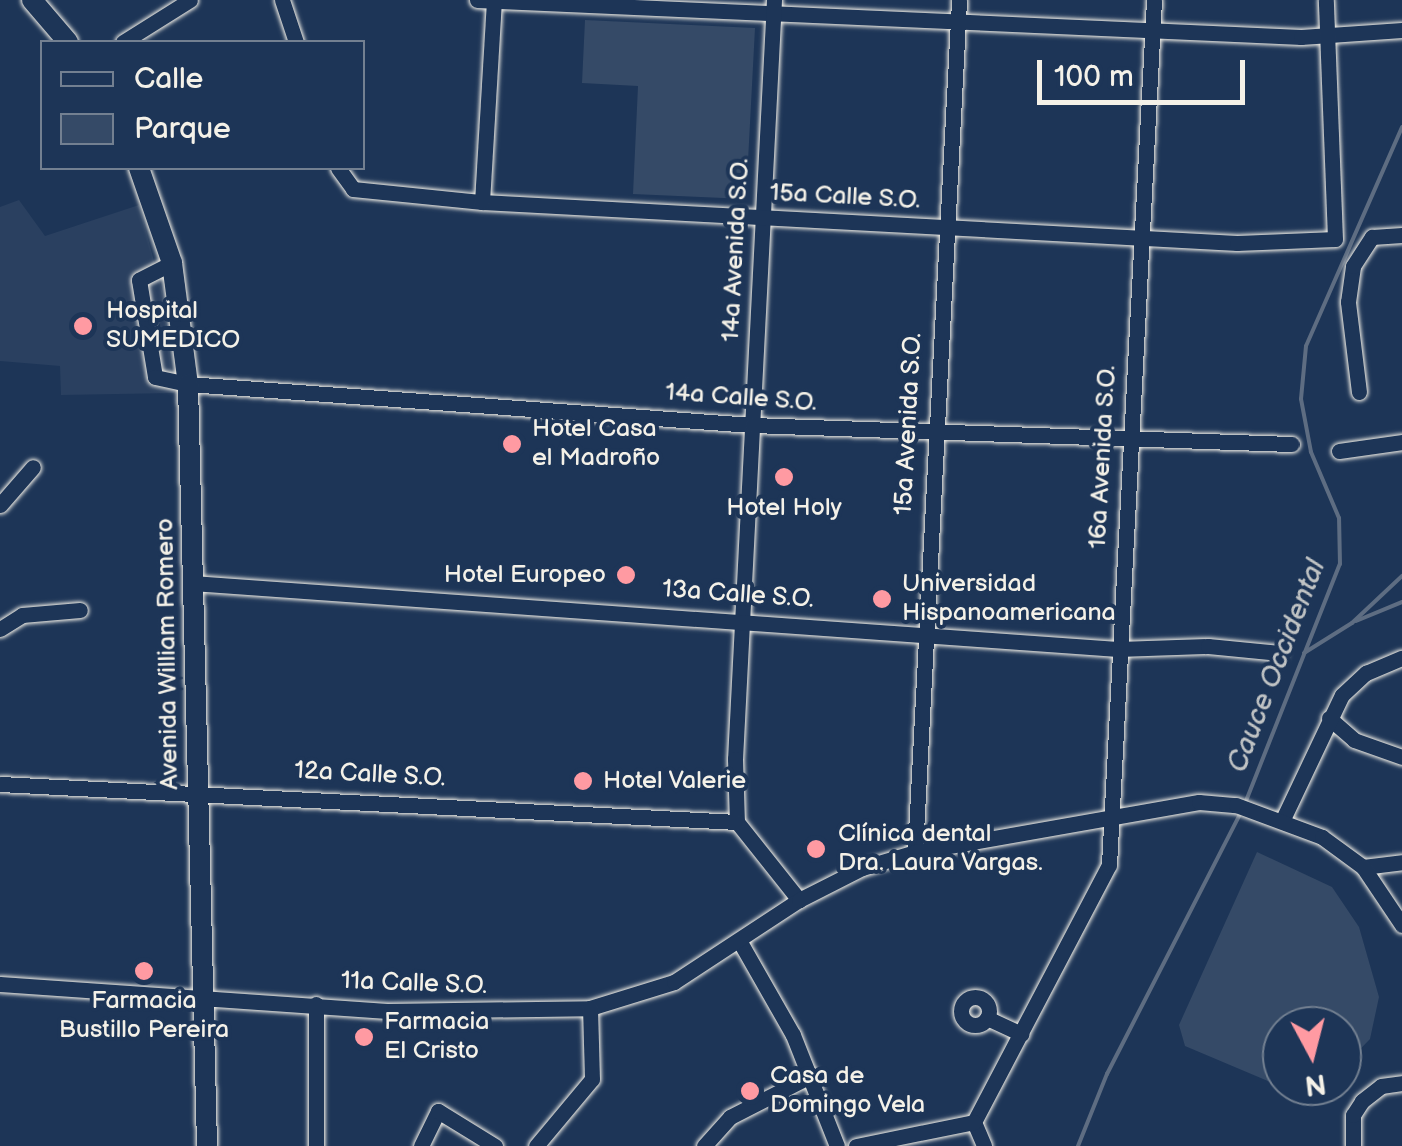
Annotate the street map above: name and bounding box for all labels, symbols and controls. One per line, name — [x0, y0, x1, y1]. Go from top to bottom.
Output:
legend — [40, 40, 365, 170]
scale bar — [1042, 40, 1250, 102]
text: 100 m — [1054, 59, 1134, 95]
text: Calle — [134, 61, 203, 97]
text: Parque — [134, 111, 231, 147]
street label: 14a Avenida S.O. — [716, 157, 756, 343]
street label: 15a Calle S.O. — [769, 178, 921, 216]
place label: Hospital SUMEDICO — [106, 297, 240, 356]
marker: Hospital SUMEDICO — [70, 313, 96, 339]
street label: 15a Avenida S.O. — [889, 332, 929, 516]
street label: 16a Avenida S.O. — [1083, 364, 1123, 550]
street label: 14a Calle S.O. — [664, 378, 818, 418]
place label: Hotel Casa el Madroño — [532, 415, 660, 474]
marker: Hotel Casa el Madroño — [501, 433, 523, 455]
marker: Hotel Holy — [773, 466, 795, 488]
place label: Hotel Holy — [726, 493, 842, 523]
street label: Avenida William Romero — [151, 517, 185, 791]
water label: Cauce Occidental — [1221, 555, 1333, 777]
place label: Hotel Europeo — [444, 560, 606, 590]
marker: Hotel Europeo — [615, 564, 637, 586]
place label: Universidad Hispanoamericana — [902, 570, 1116, 629]
street label: 13a Calle S.O. — [661, 575, 815, 615]
marker: Universidad Hispanoamericana — [871, 588, 893, 610]
street label: 12a Calle S.O. — [293, 756, 447, 794]
place label: Hotel Valerie — [603, 766, 747, 796]
marker: Hotel Valerie — [572, 770, 594, 792]
place label: Clínica dental Dra. Laura Vargas. — [838, 820, 1044, 879]
marker: Clínica dental Dra. Laura Vargas. — [803, 836, 829, 862]
marker: Farmacia Bustillo Pereira — [133, 960, 155, 982]
street label: 11a Calle S.O. — [340, 966, 488, 1002]
place label: Farmacia Bustillo Pereira — [59, 987, 229, 1046]
north arrow — [1262, 1006, 1362, 1106]
place label: Farmacia El Cristo — [384, 1008, 489, 1067]
marker: Farmacia El Cristo — [353, 1026, 375, 1048]
place label: Casa de Domingo Vela — [770, 1062, 926, 1121]
text: N — [1303, 1067, 1328, 1102]
marker: Casa de Domingo Vela — [739, 1080, 761, 1102]

